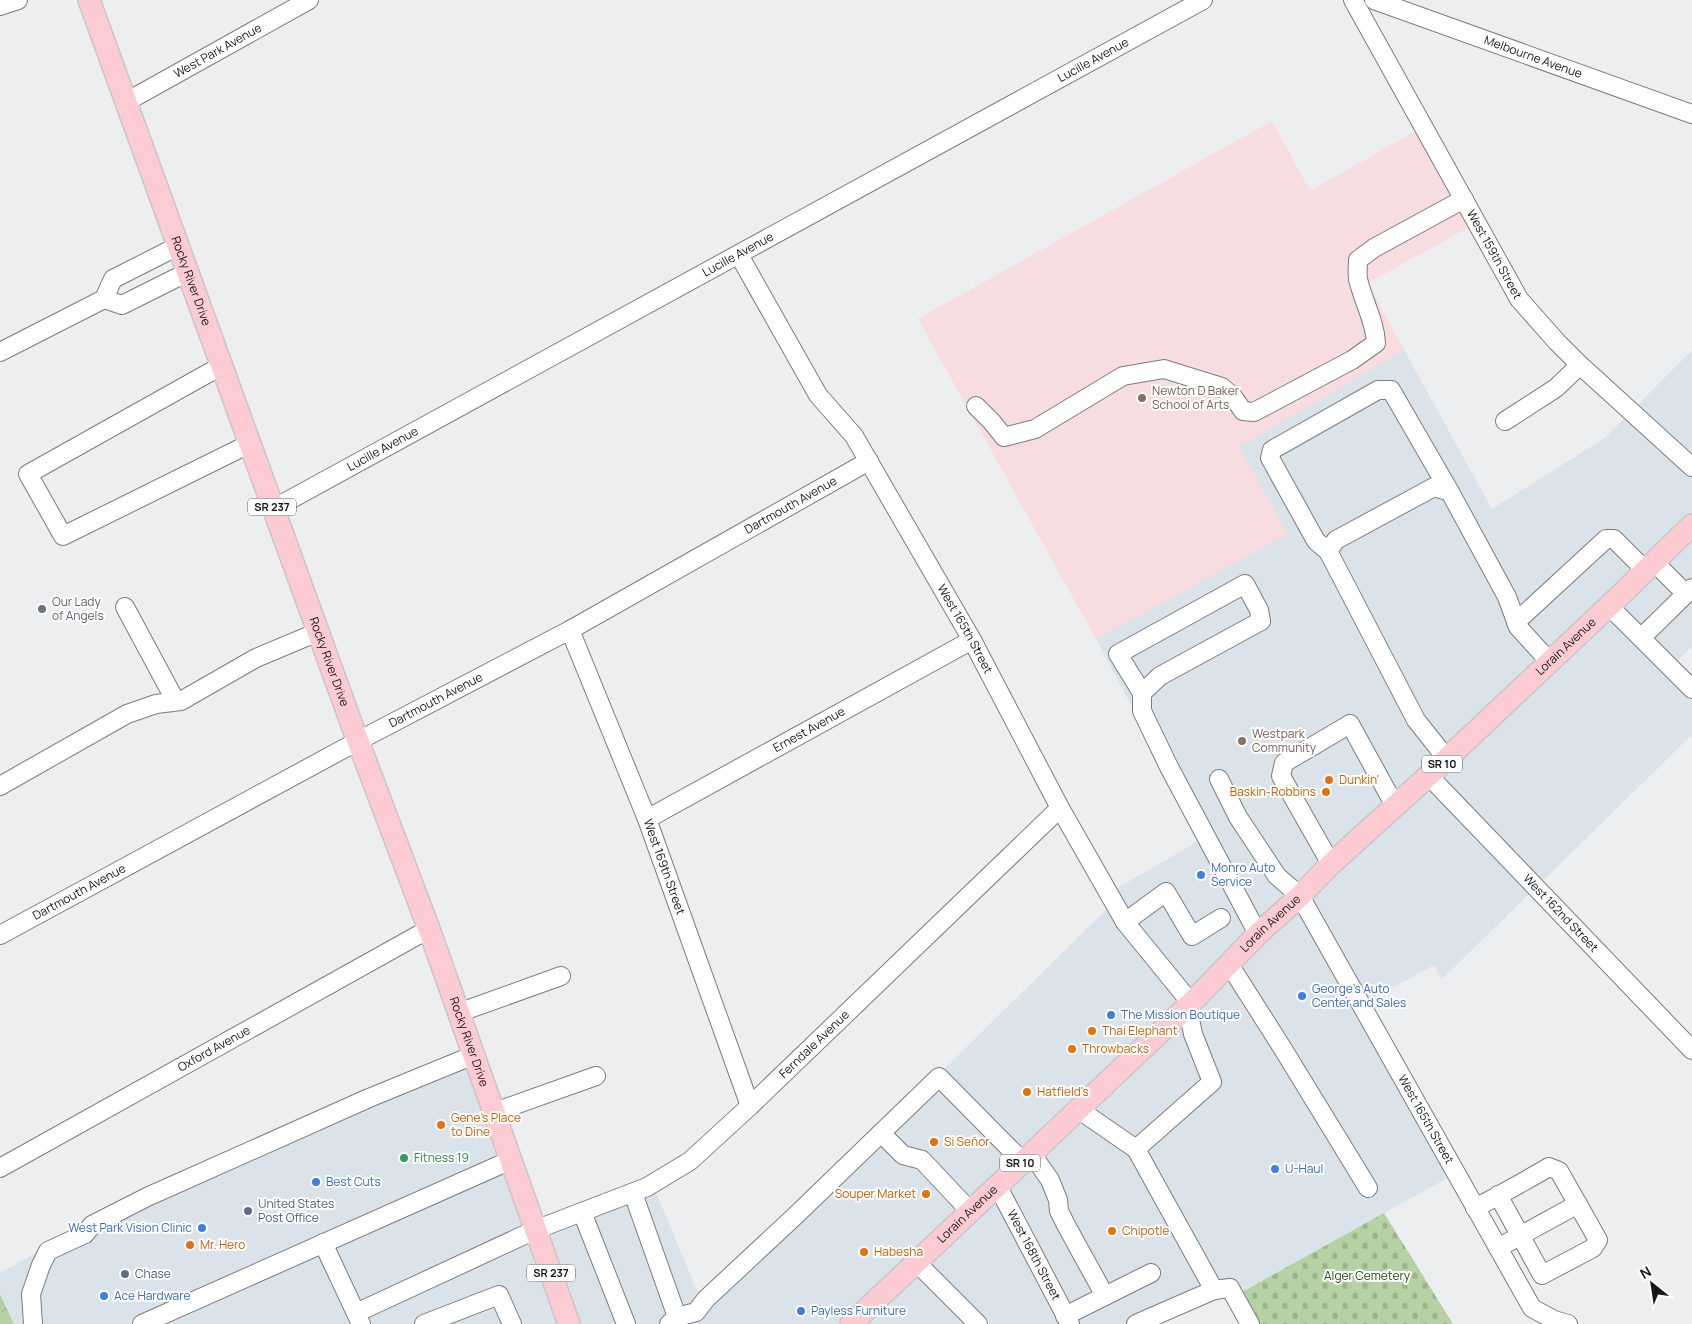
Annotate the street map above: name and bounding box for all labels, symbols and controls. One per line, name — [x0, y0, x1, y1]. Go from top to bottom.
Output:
street label: West Park Avenue — [170, 19, 265, 82]
street label: Melbourne Avenue — [1482, 31, 1585, 82]
street label: Lucille Avenue — [1054, 33, 1132, 86]
street label: West 159th Street — [1463, 206, 1526, 302]
street label: Lucille Avenue — [699, 228, 776, 280]
street label: Rocky River Drive — [167, 234, 215, 328]
place label: Newton D Baker School of Arts — [1152, 382, 1240, 413]
marker: Newton D Baker School of Arts — [1136, 392, 1148, 404]
street label: Lucille Avenue — [344, 422, 421, 475]
street label: Dartmouth Avenue — [741, 472, 840, 538]
road number: SR 237 — [248, 498, 296, 516]
street label: West 165th Street — [934, 581, 997, 677]
place label: Our Lady of Angels — [52, 593, 104, 624]
marker: Our Lady of Angels — [36, 603, 48, 615]
street label: Lorain Avenue — [1531, 614, 1600, 679]
street label: Rocky River Drive — [305, 615, 354, 709]
street label: Dartmouth Avenue — [386, 668, 485, 731]
street label: Ernest Avenue — [770, 703, 848, 756]
place label: Westpark Community — [1252, 725, 1317, 756]
marker: Westpark Community — [1236, 735, 1248, 747]
road number: SR 10 — [1422, 756, 1462, 772]
place label: Dunkin' — [1339, 771, 1379, 788]
marker: Dunkin' — [1323, 774, 1335, 786]
place label: Baskin-Robbins — [1230, 783, 1316, 800]
marker: Baskin-Robbins — [1320, 786, 1332, 798]
street label: West 169th Street — [640, 817, 690, 917]
street label: Dartmouth Avenue — [29, 859, 129, 924]
place label: Monro Auto Service — [1211, 859, 1275, 890]
marker: Monro Auto Service — [1195, 869, 1207, 881]
street label: West 162nd Street — [1519, 870, 1602, 956]
street label: Lorain Avenue — [1236, 890, 1304, 956]
place label: George's Auto Center and Sales — [1312, 980, 1406, 1011]
marker: George's Auto Center and Sales — [1296, 990, 1308, 1002]
street label: Rocky River Drive — [446, 994, 493, 1089]
street label: Ferndale Avenue — [775, 1006, 853, 1082]
place label: The Mission Boutique — [1121, 1006, 1240, 1023]
marker: The Mission Boutique — [1105, 1009, 1117, 1021]
street label: Oxford Avenue — [174, 1021, 253, 1075]
place label: Thai Elephant — [1102, 1022, 1178, 1039]
marker: Thai Elephant — [1086, 1025, 1098, 1037]
place label: Throwbacks — [1082, 1040, 1149, 1057]
marker: Throwbacks — [1066, 1043, 1078, 1055]
street label: West 165th Street — [1394, 1071, 1458, 1167]
place label: Hatfield's — [1037, 1083, 1089, 1100]
marker: Hatfield's — [1021, 1086, 1033, 1098]
place label: Gene's Place to Dine — [451, 1109, 521, 1140]
marker: Gene's Place to Dine — [435, 1119, 447, 1131]
place label: Si Señor — [944, 1133, 990, 1150]
marker: Si Señor — [928, 1136, 940, 1148]
place label: Fitness 19 — [414, 1149, 469, 1166]
marker: Fitness 19 — [398, 1152, 410, 1164]
road number: SR 10 — [1000, 1154, 1040, 1172]
place label: U-Haul — [1285, 1160, 1323, 1177]
marker: U-Haul — [1269, 1163, 1281, 1175]
place label: Best Cuts — [326, 1173, 381, 1190]
marker: Best Cuts — [310, 1176, 322, 1188]
street label: Lorain Avenue — [933, 1181, 1001, 1247]
place label: Souper Market — [835, 1185, 916, 1202]
marker: Souper Market — [920, 1188, 932, 1200]
place label: United States Post Office — [258, 1195, 334, 1226]
marker: United States Post Office — [242, 1205, 254, 1217]
street label: West 168th Street — [1003, 1207, 1065, 1303]
place label: West Park Vision Clinic — [68, 1219, 192, 1236]
marker: West Park Vision Clinic — [196, 1222, 208, 1234]
place label: Chipotle — [1122, 1222, 1169, 1239]
marker: Chipotle — [1106, 1225, 1118, 1237]
place label: Mr. Hero — [200, 1236, 245, 1253]
marker: Mr. Hero — [184, 1239, 196, 1251]
place label: Habesha — [874, 1243, 923, 1260]
marker: Habesha — [858, 1246, 870, 1258]
north arrow — [1627, 1259, 1677, 1309]
text: N — [1636, 1262, 1654, 1283]
road number: SR 237 — [527, 1264, 575, 1282]
place label: Chase — [135, 1265, 171, 1282]
park label: Alger Cemetery — [1324, 1267, 1411, 1284]
marker: Chase — [119, 1268, 131, 1280]
place label: Ace Hardware — [114, 1287, 190, 1304]
marker: Ace Hardware — [98, 1290, 110, 1302]
place label: Payless Furniture — [811, 1302, 906, 1319]
marker: Payless Furniture — [795, 1305, 807, 1317]

